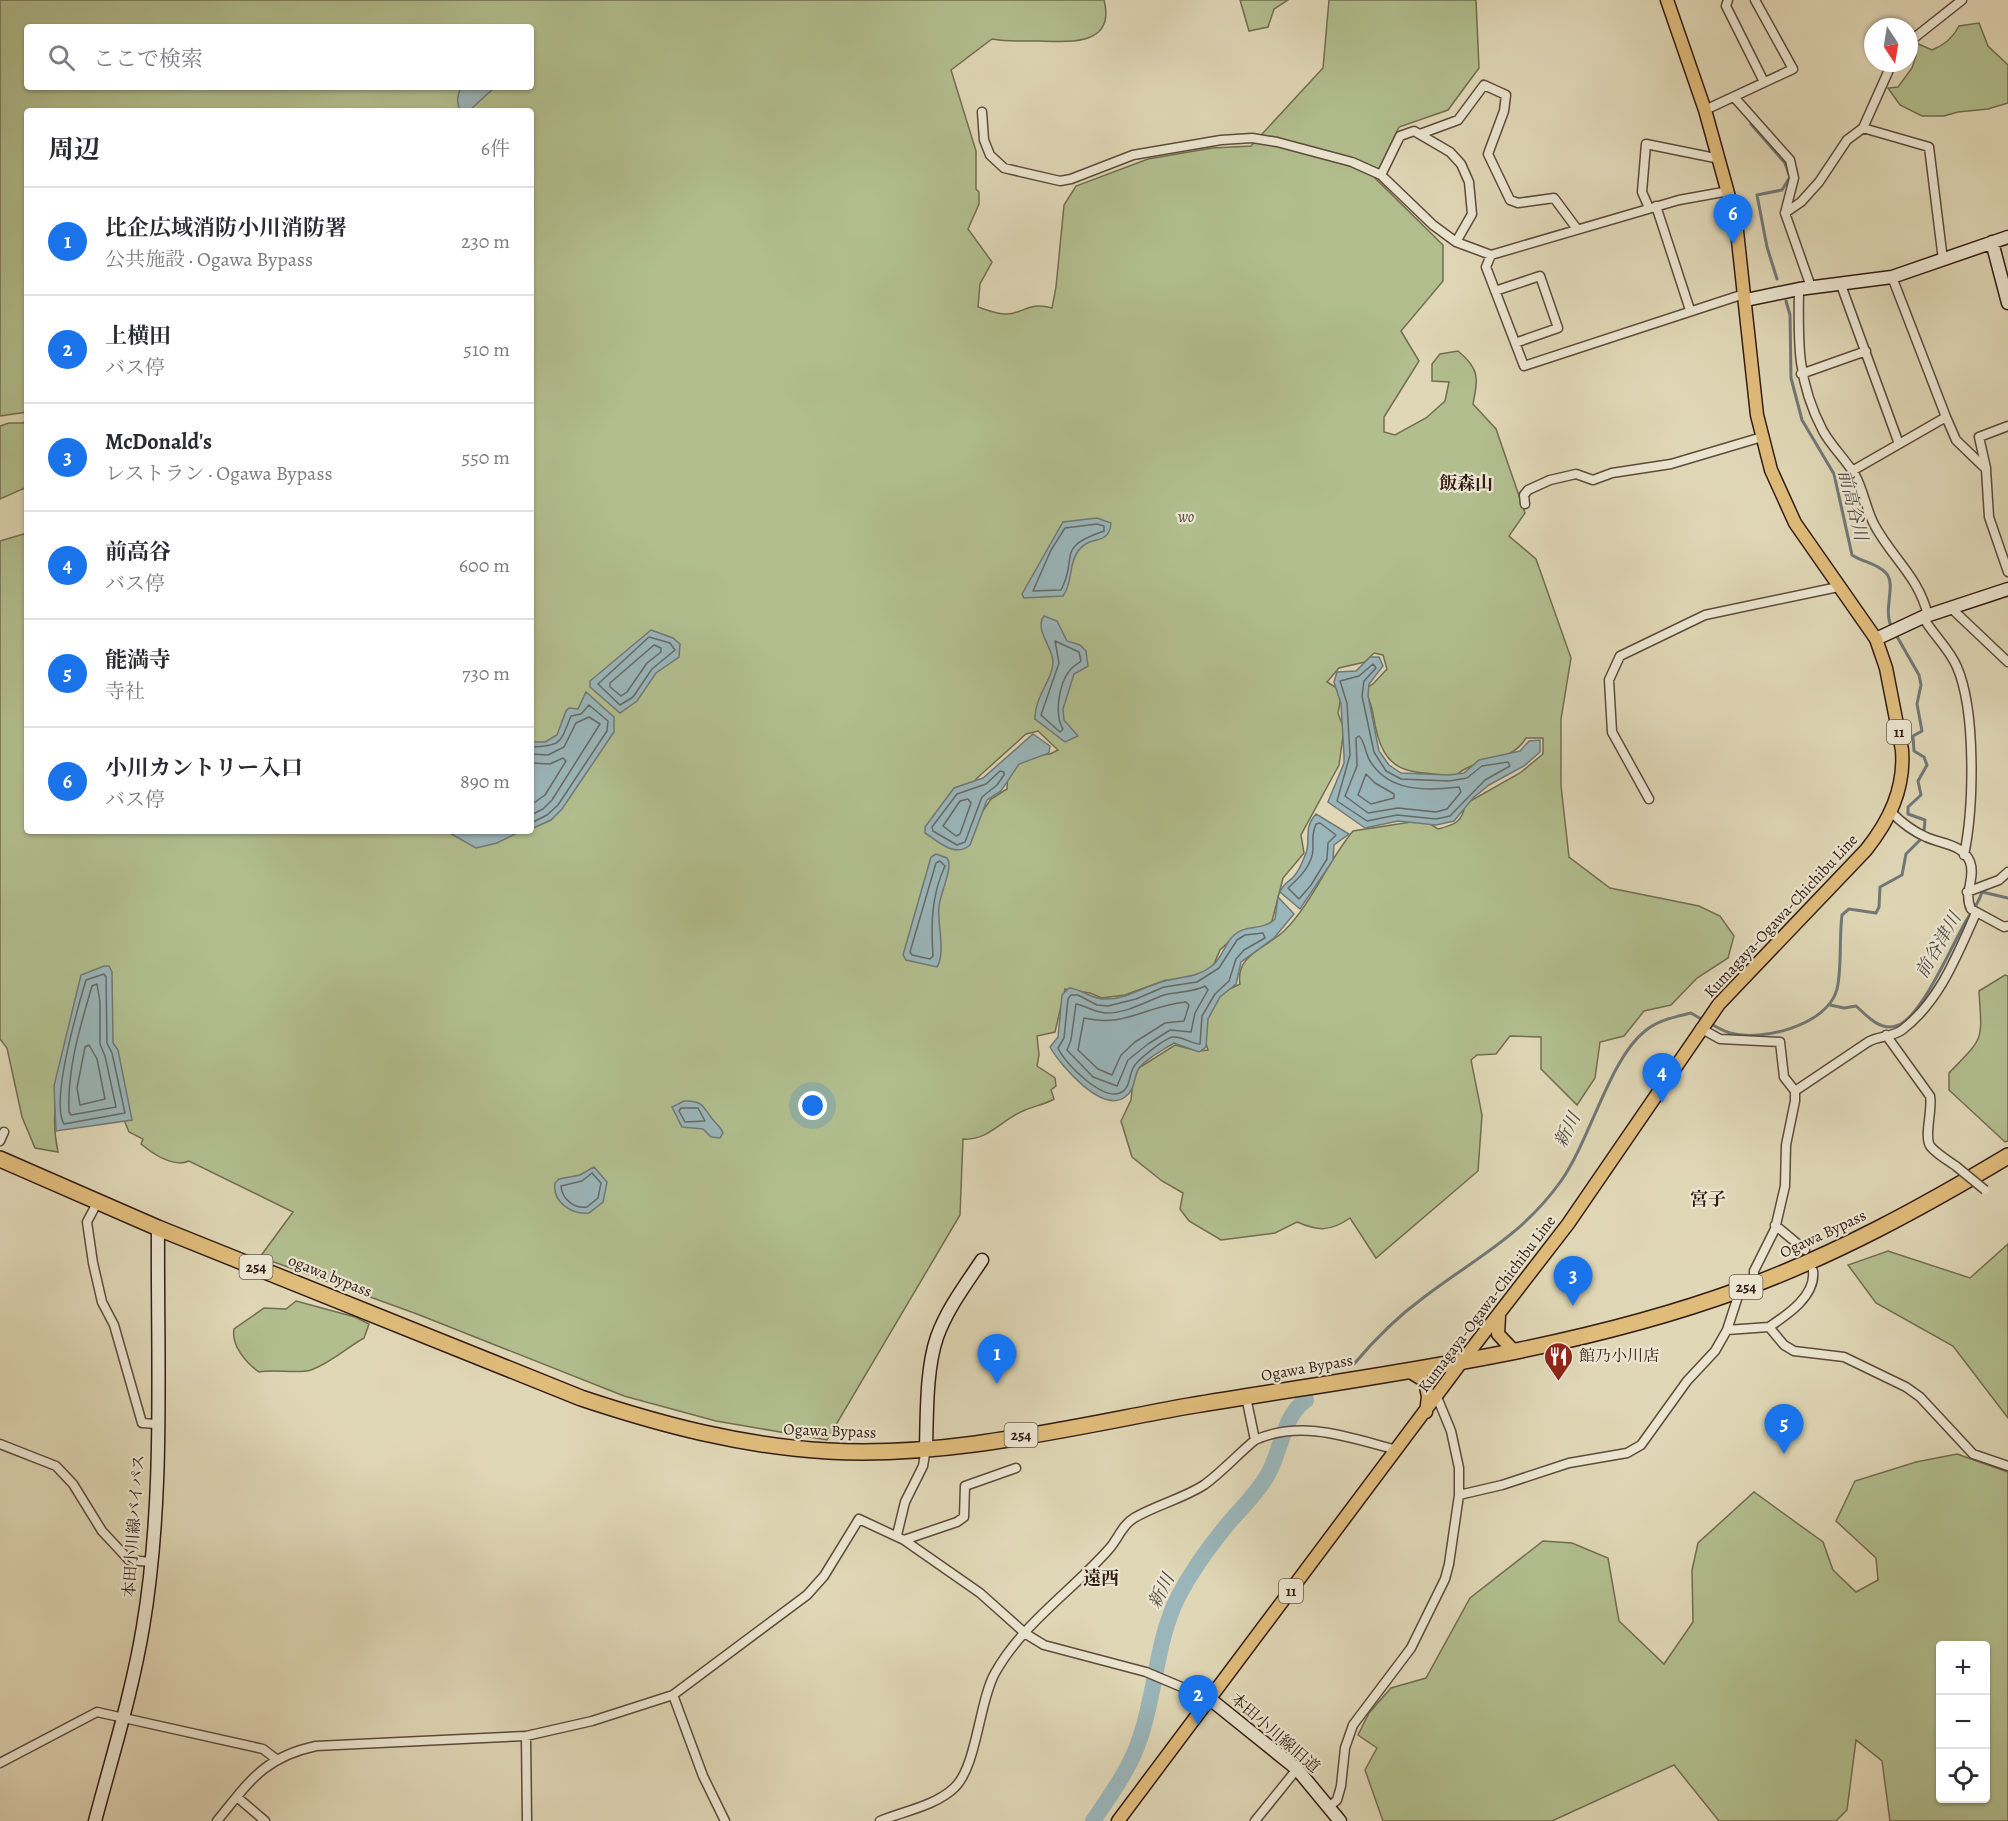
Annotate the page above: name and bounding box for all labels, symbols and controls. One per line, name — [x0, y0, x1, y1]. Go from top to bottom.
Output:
north arrow — [1864, 18, 1918, 72]
search box — [24, 24, 534, 90]
icon: search — [45, 41, 78, 74]
text: ここで検索 — [93, 44, 203, 74]
text: 周辺 — [48, 132, 100, 167]
text: 6件 — [481, 135, 510, 162]
pin: 6 — [1714, 194, 1752, 244]
text: 比企広域消防小川消防署 — [105, 213, 347, 243]
text: 1 — [64, 228, 71, 255]
text: 230 m — [461, 228, 510, 255]
text: 公共施設 · Ogawa Bypass — [105, 246, 313, 273]
text: 上横田 — [105, 321, 171, 351]
text: 2 — [63, 336, 72, 363]
text: 510 m — [463, 336, 510, 363]
text: バス停 — [105, 354, 165, 381]
text: McDonald's — [105, 427, 212, 457]
text: 3 — [63, 444, 72, 471]
text: 550 m — [462, 444, 510, 471]
text: レストラン · Ogawa Bypass — [105, 460, 333, 487]
water label: 前高谷川 — [1833, 467, 1874, 545]
district label: 飯森山 — [1439, 471, 1493, 495]
park label: wo — [1178, 506, 1194, 528]
text: 前高谷 — [105, 537, 171, 567]
text: 4 — [63, 552, 72, 579]
text: 600 m — [459, 552, 510, 579]
text: バス停 — [105, 570, 165, 597]
text: 能満寺 — [105, 645, 171, 675]
text: 5 — [63, 660, 72, 687]
text: 730 m — [462, 660, 510, 687]
text: 寺社 — [105, 678, 145, 705]
road number: 11 — [1887, 720, 1911, 744]
text: 小川カントリー入口 — [105, 753, 303, 783]
text: 6 — [63, 768, 72, 795]
text: 890 m — [460, 768, 510, 795]
text: バス停 — [105, 786, 165, 813]
street label: Kumagaya-Ogawa-Chichibu Line — [1699, 829, 1863, 1003]
water label: 前谷津川 — [1910, 906, 1967, 982]
pin: 4 — [1642, 1054, 1682, 1103]
your location — [798, 1091, 827, 1120]
water label: 新川 — [1548, 1107, 1587, 1151]
district label: 宮子 — [1690, 1187, 1726, 1211]
street label: Ogawa Bypass — [1776, 1204, 1870, 1264]
street label: Kumagaya-Ogawa-Chichibu Line — [1413, 1211, 1561, 1397]
street label: ogawa bypass — [285, 1249, 375, 1303]
road number: 254 — [240, 1255, 272, 1279]
pin: 3 — [1554, 1256, 1592, 1306]
road number: 254 — [1730, 1275, 1762, 1299]
pin: 1 — [978, 1334, 1016, 1384]
restaurant icon: 館乃小川店 — [1542, 1340, 1574, 1382]
place label: 館乃小川店 — [1579, 1345, 1659, 1367]
street label: Ogawa Bypass — [1259, 1349, 1355, 1387]
pin: 5 — [1764, 1404, 1804, 1454]
street label: Ogawa Bypass — [783, 1418, 877, 1444]
road number: 254 — [1004, 1423, 1038, 1447]
street label: 本田小川線バイパス — [118, 1454, 150, 1598]
district label: 遠西 — [1083, 1566, 1119, 1590]
water label: 新川 — [1142, 1568, 1181, 1612]
road number: 11 — [1279, 1579, 1303, 1603]
map controls — [1936, 1641, 1990, 1803]
button: + — [1936, 1641, 1990, 1695]
pin: 2 — [1178, 1676, 1218, 1725]
street label: 本田小川線旧道 — [1226, 1688, 1324, 1778]
button: − — [1936, 1695, 1990, 1749]
button: locate — [1936, 1749, 1990, 1803]

